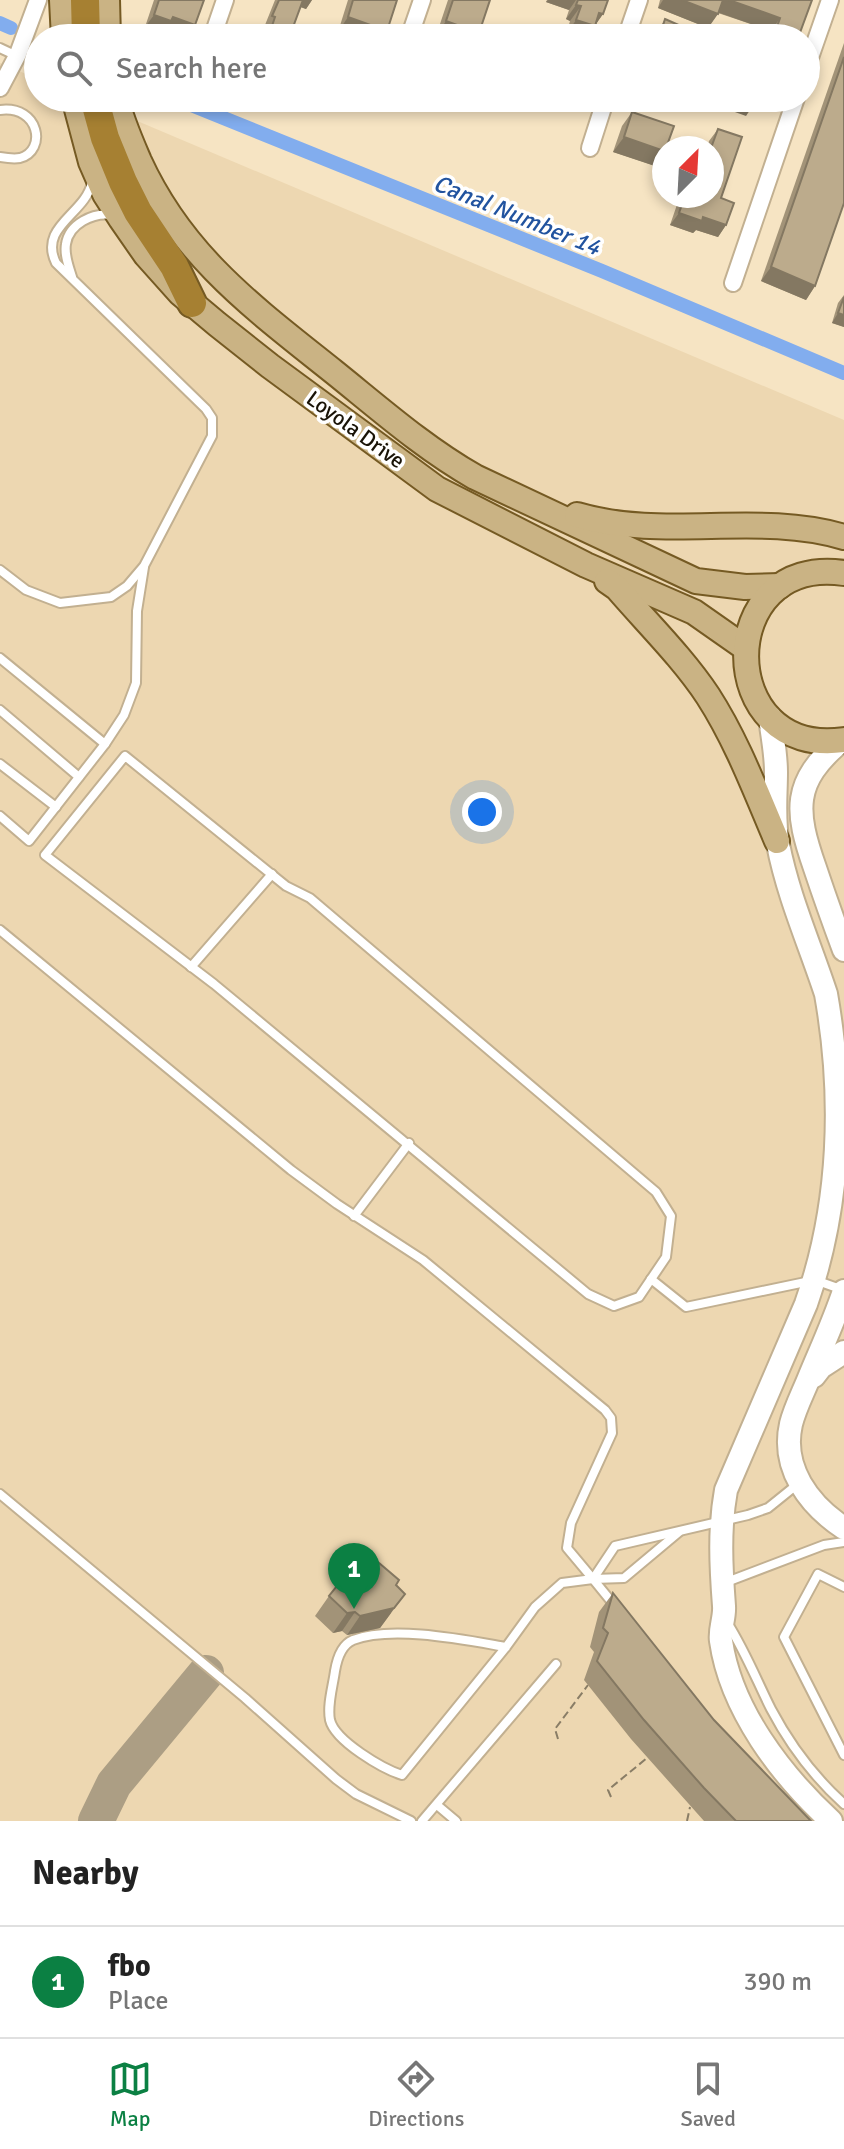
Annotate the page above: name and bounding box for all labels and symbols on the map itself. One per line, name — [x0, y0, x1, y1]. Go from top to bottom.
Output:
north arrow — [652, 136, 724, 208]
water label: Canal Number 14 — [429, 168, 606, 263]
street label: Loyola Drive — [301, 385, 410, 474]
your location — [462, 792, 502, 832]
pin: 1 — [328, 1543, 380, 1609]

